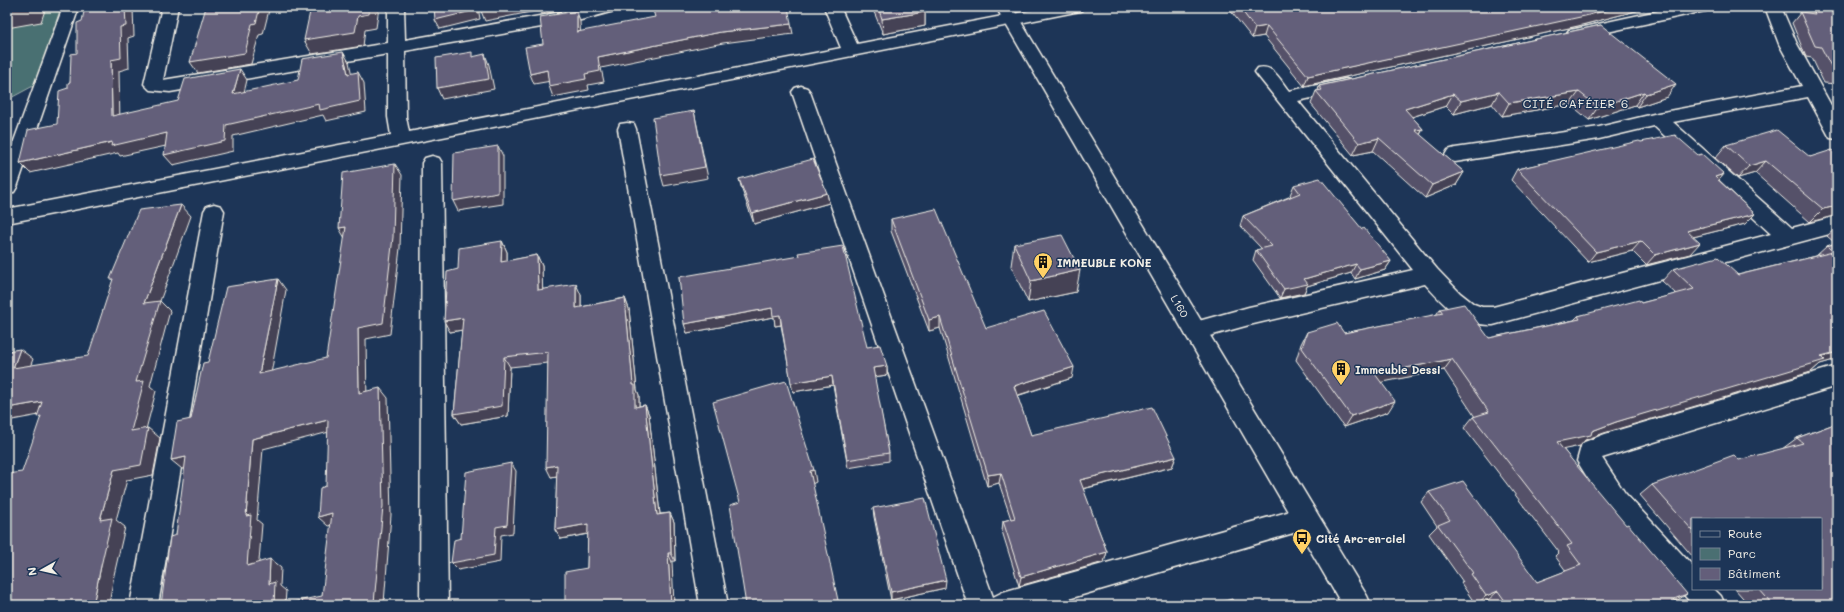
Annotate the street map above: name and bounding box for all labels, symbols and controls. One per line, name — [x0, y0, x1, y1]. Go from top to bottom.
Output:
district label: CITÉ CAFÉIER 6 — [1523, 95, 1629, 111]
building icon: IMMEUBLE KONE — [1032, 251, 1054, 279]
place label: IMMEUBLE KONE — [1057, 255, 1152, 270]
street label: L160 — [1167, 292, 1193, 320]
building icon: Immeuble Dessi — [1330, 358, 1352, 386]
place label: Immeuble Dessi — [1355, 362, 1441, 377]
legend — [1692, 518, 1822, 590]
text: Route — [1728, 525, 1762, 541]
bus stop icon: Cité Arc-en-ciel — [1291, 527, 1313, 555]
place label: Cité Arc-en-ciel — [1316, 531, 1405, 546]
text: Parc — [1728, 545, 1756, 561]
north arrow — [22, 550, 62, 590]
text: Bâtiment — [1728, 565, 1781, 581]
text: N — [24, 566, 40, 577]

